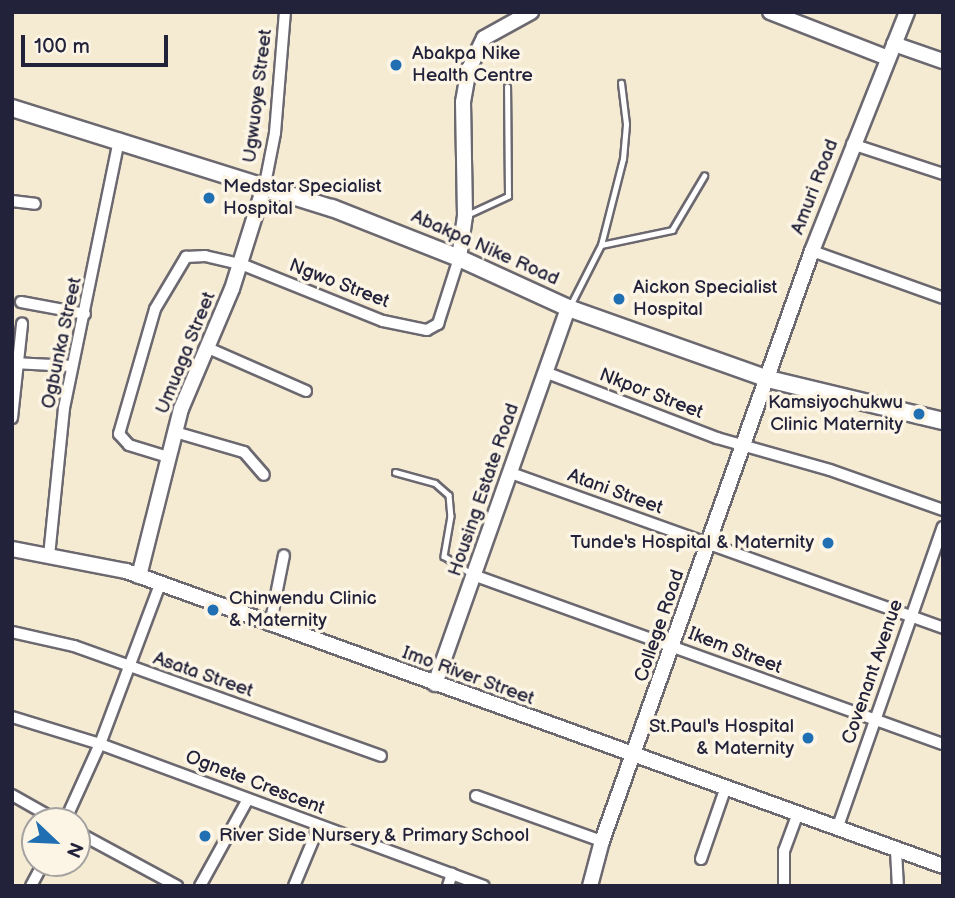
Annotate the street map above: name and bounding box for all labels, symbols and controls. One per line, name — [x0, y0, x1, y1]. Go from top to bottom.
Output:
scale bar — [24, 21, 172, 65]
street label: Ugwuoye Street — [238, 28, 278, 164]
text: 100 m — [34, 34, 90, 59]
place label: Abakpa Nike Health Centre — [412, 43, 533, 87]
marker: Abakpa Nike Health Centre — [386, 55, 406, 75]
street label: Amuri Road — [786, 136, 844, 238]
place label: Medstar Specialist Hospital — [223, 176, 382, 220]
marker: Medstar Specialist Hospital — [201, 190, 217, 206]
street label: Abakpa Nike Road — [408, 205, 562, 291]
street label: Ngwo Street — [285, 254, 393, 314]
street label: Ogbunka Street — [37, 275, 87, 411]
place label: Aickon Specialist Hospital — [633, 277, 778, 321]
street label: Umuaga Street — [151, 288, 221, 418]
marker: Aickon Specialist Hospital — [611, 291, 627, 307]
street label: Nkpor Street — [596, 364, 706, 424]
place label: Kamsiyochukwu Clinic Maternity — [768, 392, 903, 436]
street label: Housing Estate Road — [444, 401, 524, 579]
marker: Kamsiyochukwu Clinic Maternity — [909, 404, 929, 424]
street label: Atani Street — [564, 464, 666, 520]
place label: Tunde's Hospital & Maternity — [570, 532, 814, 554]
marker: Tunde's Hospital & Maternity — [820, 535, 836, 551]
street label: College Road — [630, 567, 690, 685]
place label: Chinwendu Clinic & Maternity — [229, 588, 377, 632]
street label: Covenant Avenue — [838, 597, 908, 747]
marker: Chinwendu Clinic & Maternity — [203, 600, 223, 620]
street label: Ikem Street — [685, 623, 785, 679]
street label: Imo River Street — [399, 641, 537, 711]
street label: Asata Street — [150, 647, 256, 703]
place label: St.Paul's Hospital & Maternity — [649, 716, 794, 760]
marker: St.Paul's Hospital & Maternity — [800, 730, 816, 746]
street label: Ognete Crescent — [182, 746, 328, 820]
north arrow — [21, 807, 91, 877]
place label: River Side Nursery & Primary School — [219, 825, 533, 847]
marker: River Side Nursery & Primary School — [197, 828, 213, 844]
text: N — [61, 839, 87, 861]

